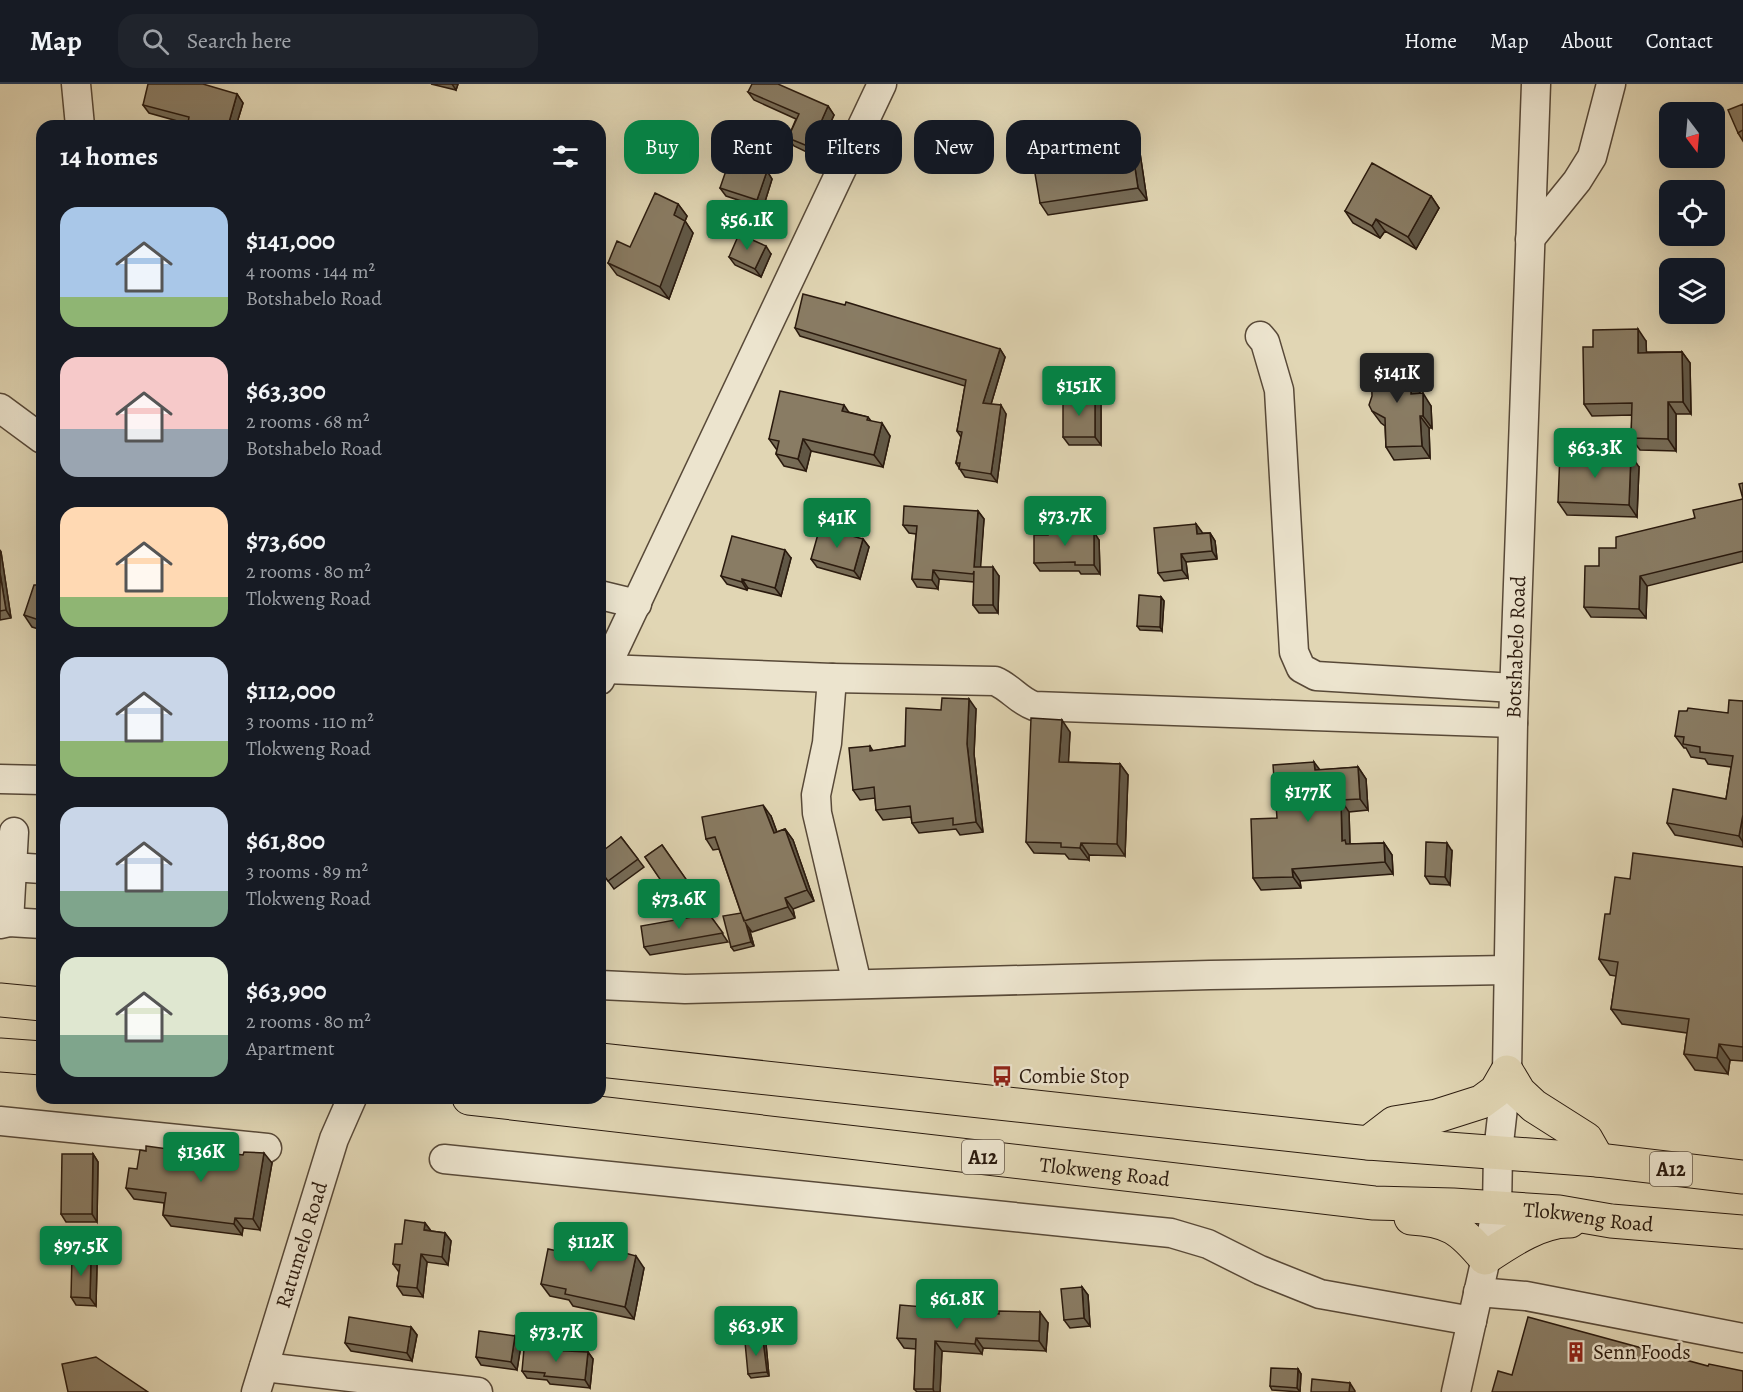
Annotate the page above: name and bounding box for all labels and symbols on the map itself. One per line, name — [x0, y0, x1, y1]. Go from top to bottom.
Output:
north arrow — [1659, 102, 1725, 168]
pin: $56.1K — [698, 200, 796, 251]
pin: $141K — [1355, 353, 1439, 404]
pin: $151K — [1037, 366, 1121, 417]
pin: $63.3K — [1546, 428, 1644, 479]
pin: $73.7K — [1016, 496, 1114, 547]
pin: $41K — [801, 498, 873, 549]
street label: Botshabelo Road — [1499, 575, 1532, 719]
pin: $177K — [1266, 772, 1350, 823]
pin: $73.6K — [630, 879, 728, 930]
place label: Combie Stop — [1019, 1062, 1129, 1090]
bus stop icon: Combie Stop — [990, 1064, 1014, 1088]
pin: $136K — [159, 1132, 243, 1183]
road number: A12 — [962, 1140, 1004, 1174]
street label: Tlokweng Road — [1038, 1150, 1172, 1193]
road number: A12 — [1650, 1152, 1692, 1186]
street label: Ratumelo Road — [269, 1177, 334, 1312]
street label: Tlokweng Road — [1522, 1196, 1655, 1239]
pin: $112K — [549, 1222, 633, 1273]
pin: $97.5K — [32, 1226, 130, 1277]
pin: $61.8K — [908, 1279, 1006, 1330]
pin: $63.9K — [707, 1306, 805, 1357]
pin: $73.7K — [507, 1312, 605, 1363]
place label: Senn Foods — [1593, 1338, 1691, 1366]
building icon: Senn Foods — [1564, 1340, 1588, 1364]

